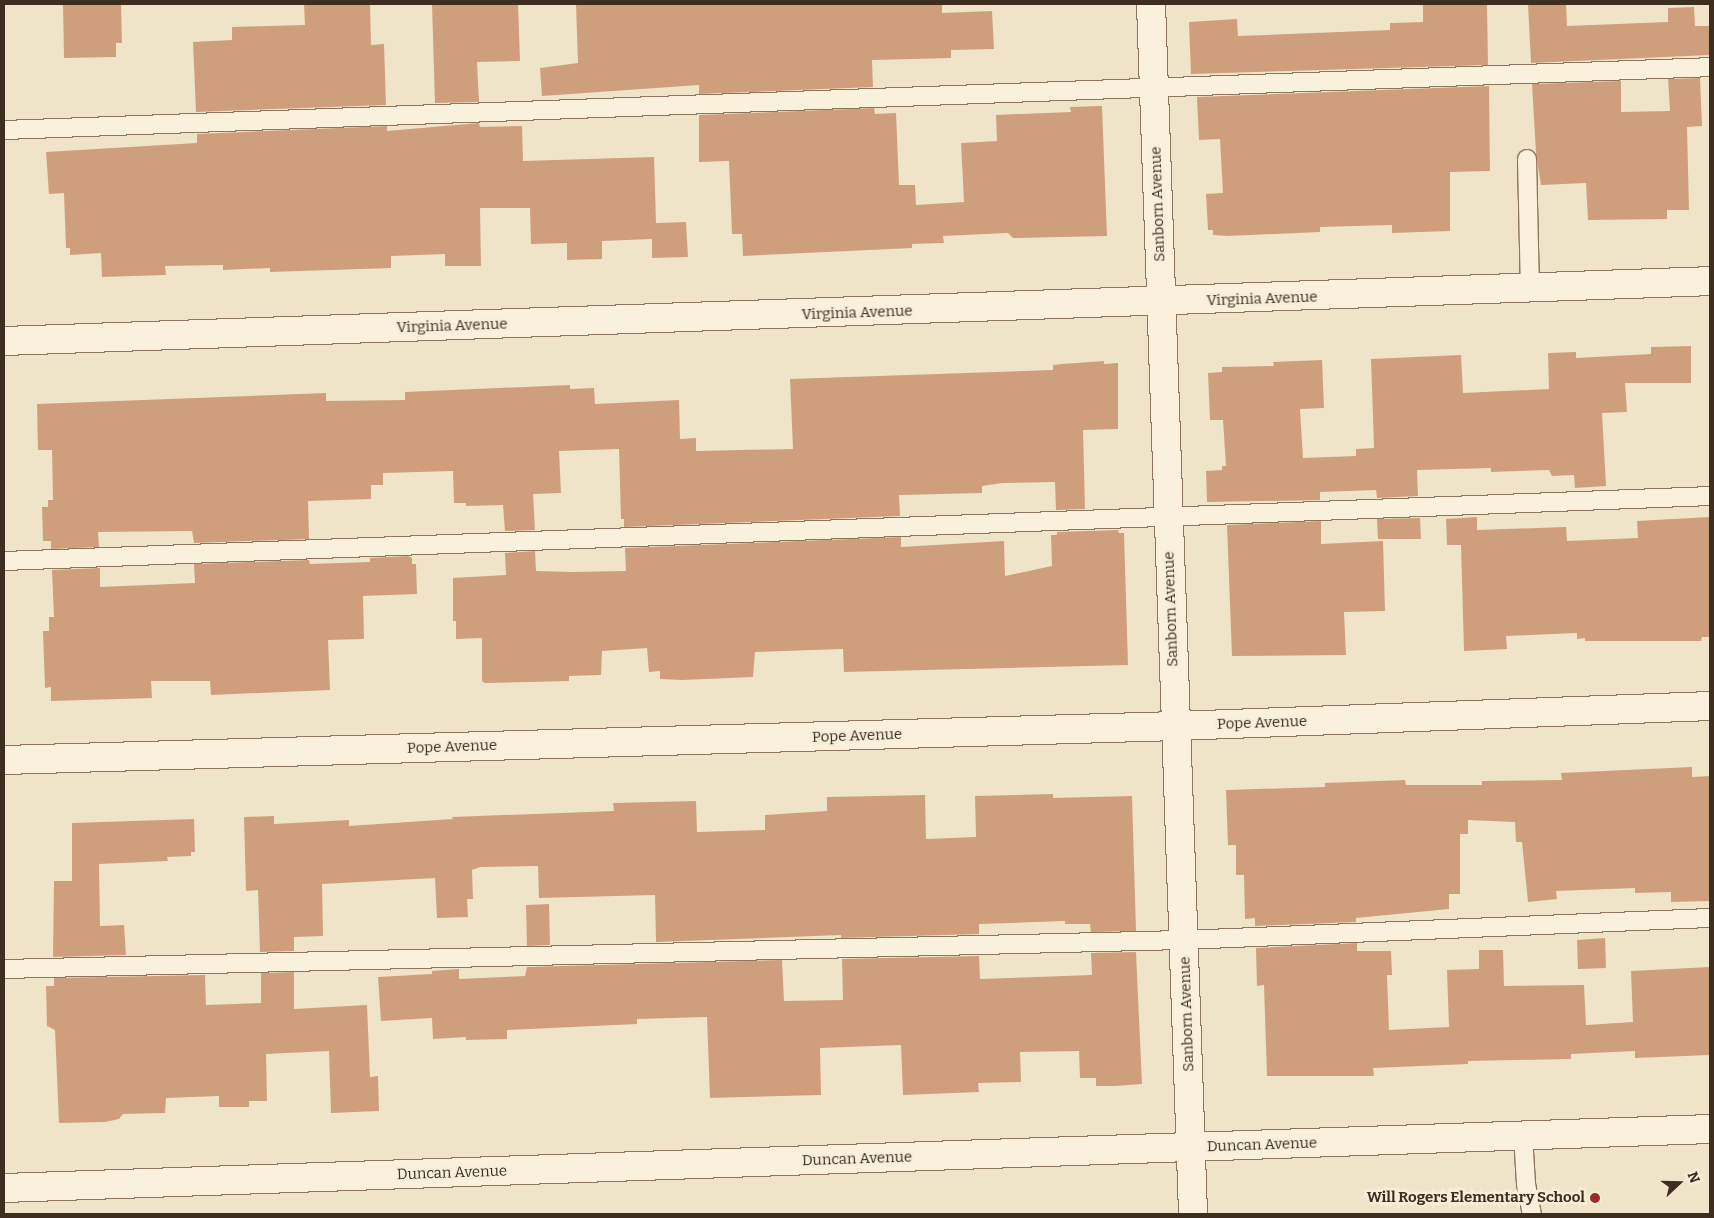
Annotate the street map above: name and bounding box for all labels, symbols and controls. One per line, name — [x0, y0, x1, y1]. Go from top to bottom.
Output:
street label: Sanborn Avenue — [1147, 146, 1169, 262]
street label: Virginia Avenue — [1206, 288, 1318, 310]
street label: Virginia Avenue — [801, 302, 913, 324]
street label: Virginia Avenue — [396, 315, 508, 337]
street label: Sanborn Avenue — [1160, 551, 1182, 667]
street label: Pope Avenue — [1217, 712, 1307, 734]
street label: Pope Avenue — [812, 725, 902, 747]
street label: Pope Avenue — [407, 736, 497, 758]
street label: Sanborn Avenue — [1176, 956, 1198, 1072]
street label: Duncan Avenue — [1207, 1134, 1317, 1156]
street label: Duncan Avenue — [802, 1148, 912, 1170]
north arrow — [1654, 1158, 1704, 1208]
street label: Duncan Avenue — [397, 1162, 507, 1184]
text: N — [1684, 1169, 1703, 1186]
place label: Will Rogers Elementary School — [1367, 1189, 1585, 1207]
marker: Will Rogers Elementary School — [1589, 1192, 1601, 1204]

